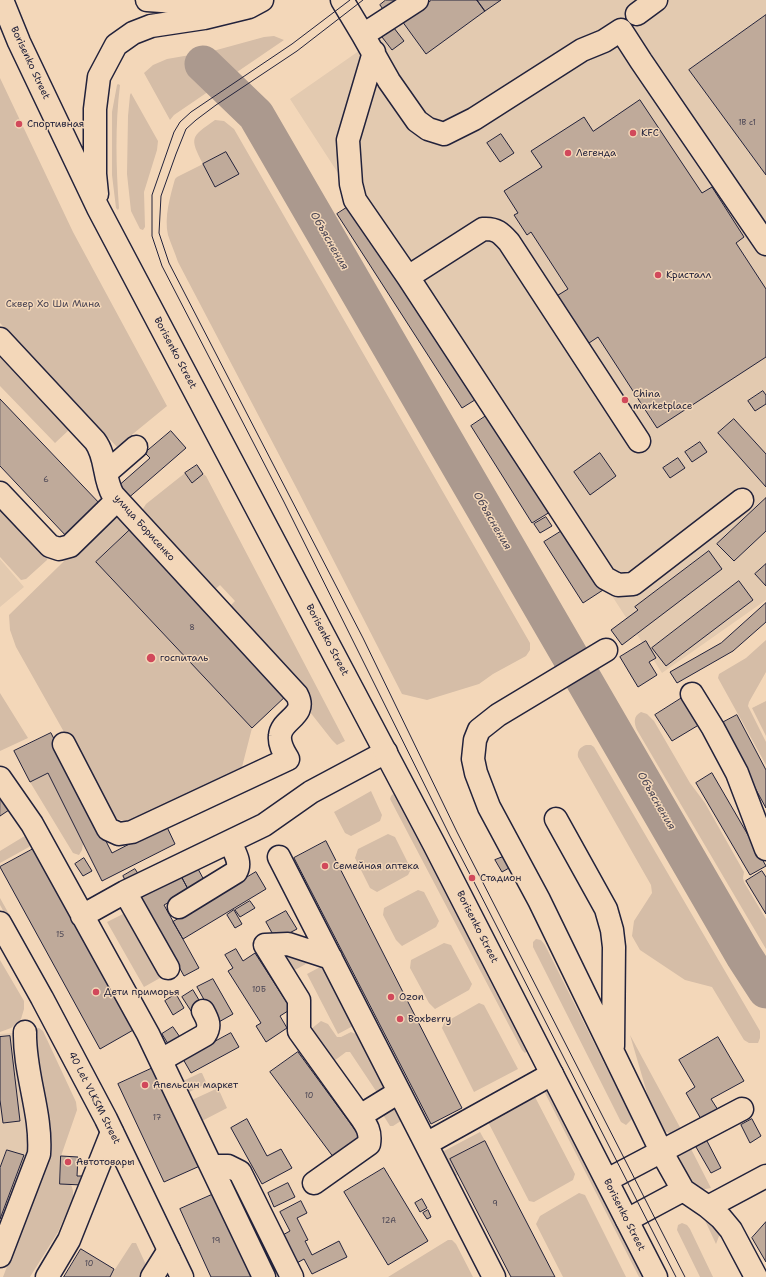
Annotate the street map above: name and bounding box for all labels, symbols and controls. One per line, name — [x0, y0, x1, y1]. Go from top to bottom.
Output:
street label: Borisenko Street — [8, 24, 52, 102]
place label: Спортивная — [27, 118, 84, 130]
house number: 1В с1 — [738, 118, 756, 128]
marker: Спортивная — [14, 119, 24, 129]
place label: KFC — [641, 127, 659, 139]
marker: KFC — [628, 128, 638, 138]
place label: Легенда — [576, 147, 616, 159]
marker: Легенда — [563, 148, 573, 158]
water label: Объяснения — [307, 210, 351, 272]
place label: Кристалл — [666, 269, 711, 281]
marker: Кристалл — [653, 270, 663, 280]
park label: Сквер Хо Ши Мина — [6, 298, 100, 310]
street label: Borisenko Street — [151, 315, 199, 391]
place label: China marketplace — [633, 388, 692, 412]
marker: China marketplace — [620, 395, 630, 405]
house number: 6 — [43, 475, 49, 485]
water label: Объяснения — [470, 490, 514, 552]
street label: улица Борисенко — [111, 492, 177, 564]
street label: Borisenko Street — [303, 602, 351, 678]
house number: 8 — [189, 623, 195, 633]
marker: госпиталь — [145, 652, 157, 664]
place label: госпиталь — [160, 652, 208, 664]
water label: Объяснения — [634, 770, 678, 832]
place label: Семейная аптека — [333, 860, 419, 872]
marker: Семейная аптека — [320, 861, 330, 871]
place label: Стадион — [480, 872, 521, 884]
marker: Стадион — [467, 873, 477, 883]
street label: Borisenko Street — [454, 889, 500, 965]
house number: 15 — [56, 930, 64, 940]
house number: 10Б — [252, 985, 266, 995]
place label: Дети приморья — [104, 986, 179, 998]
marker: Дети приморья — [91, 987, 101, 997]
place label: Ozon — [399, 991, 424, 1003]
marker: Ozon — [386, 992, 396, 1002]
place label: Boxberry — [408, 1013, 451, 1025]
marker: Boxberry — [395, 1014, 405, 1024]
street label: 40 Let VLKSM Street — [65, 1050, 123, 1146]
place label: Апельсин маркет — [153, 1079, 238, 1091]
marker: Апельсин маркет — [140, 1080, 150, 1090]
house number: 10 — [305, 1091, 313, 1101]
house number: 17 — [153, 1113, 161, 1123]
place label: Автотовары — [76, 1156, 134, 1168]
marker: Автотовары — [63, 1157, 73, 1167]
street label: Borisenko Street — [601, 1177, 647, 1253]
house number: 9 — [492, 1199, 498, 1209]
house number: 12А — [382, 1216, 396, 1226]
house number: 19 — [212, 1236, 220, 1246]
house number: 10 — [85, 1259, 93, 1269]

